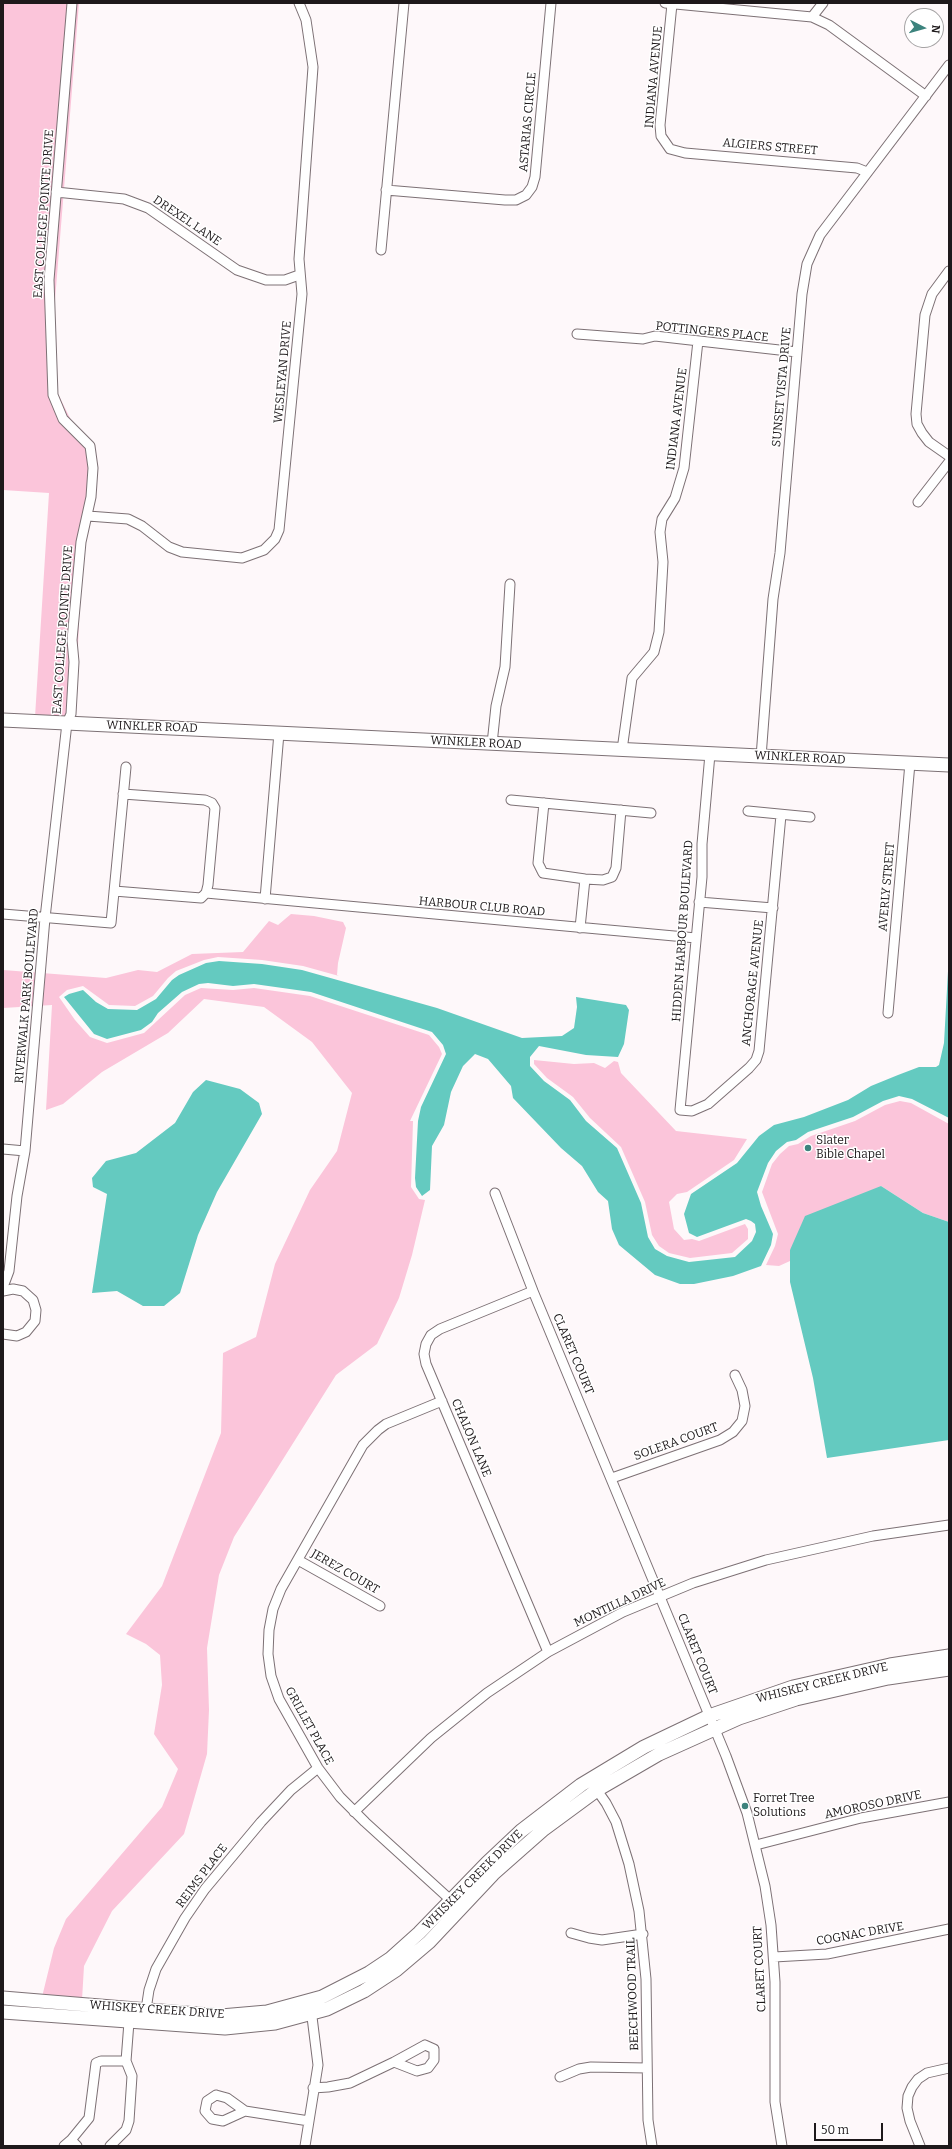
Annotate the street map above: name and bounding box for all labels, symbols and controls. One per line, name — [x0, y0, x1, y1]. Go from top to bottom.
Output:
north arrow — [904, 8, 944, 48]
text: N — [929, 24, 942, 34]
street label: INDIANA AVENUE — [642, 25, 666, 129]
street label: ASTARIAS CIRCLE — [516, 71, 540, 173]
street label: EAST COLLEGE POINTE DRIVE — [31, 129, 57, 299]
street label: ALGIERS STREET — [722, 136, 818, 158]
street label: DREXEL LANE — [150, 193, 224, 249]
street label: POTTINGERS PLACE — [655, 319, 769, 345]
street label: WESLEYAN DRIVE — [271, 320, 295, 424]
street label: SUNSET VISTA DRIVE — [770, 326, 794, 448]
street label: INDIANA AVENUE — [664, 367, 690, 471]
street label: EAST COLLEGE POINTE DRIVE — [50, 545, 76, 715]
street label: WINKLER ROAD — [106, 718, 198, 736]
street label: WINKLER ROAD — [430, 733, 522, 753]
street label: WINKLER ROAD — [754, 748, 846, 768]
street label: HIDDEN HARBOUR BOULEVARD — [669, 840, 697, 1022]
street label: AVERLY STREET — [876, 842, 898, 932]
street label: HARBOUR CLUB ROAD — [418, 894, 546, 920]
street label: RIVERWALK PARK BOULEVARD — [12, 908, 42, 1084]
street label: ANCHORAGE AVENUE — [739, 919, 767, 1047]
place label: Slater Bible Chapel — [816, 1134, 885, 1162]
marker: Slater Bible Chapel — [803, 1143, 813, 1153]
street label: CLARET COURT — [549, 1311, 597, 1397]
street label: CHALON LANE — [448, 1397, 494, 1479]
street label: SOLERA COURT — [632, 1420, 720, 1464]
street label: JEREZ COURT — [308, 1547, 382, 1597]
street label: MONTILLA DRIVE — [572, 1575, 668, 1631]
street label: CLARET COURT — [674, 1611, 720, 1697]
street label: WHISKEY CREEK DRIVE — [755, 1660, 889, 1706]
street label: GRILLET PLACE — [282, 1684, 336, 1768]
street label: AMOROSO DRIVE — [823, 1788, 923, 1822]
place label: Forret Tree Solutions — [753, 1792, 814, 1820]
marker: Forret Tree Solutions — [740, 1801, 750, 1811]
street label: WHISKEY CREEK DRIVE — [420, 1827, 526, 1933]
street label: REIMS PLACE — [173, 1841, 231, 1911]
street label: COGNAC DRIVE — [815, 1919, 905, 1949]
street label: CLARET COURT — [751, 1925, 769, 2013]
street label: BEECHWOOD TRAIL — [624, 1937, 642, 2051]
street label: WHISKEY CREEK DRIVE — [89, 1998, 225, 2022]
scale bar — [816, 2115, 885, 2141]
text: 50 m — [821, 2123, 849, 2137]

